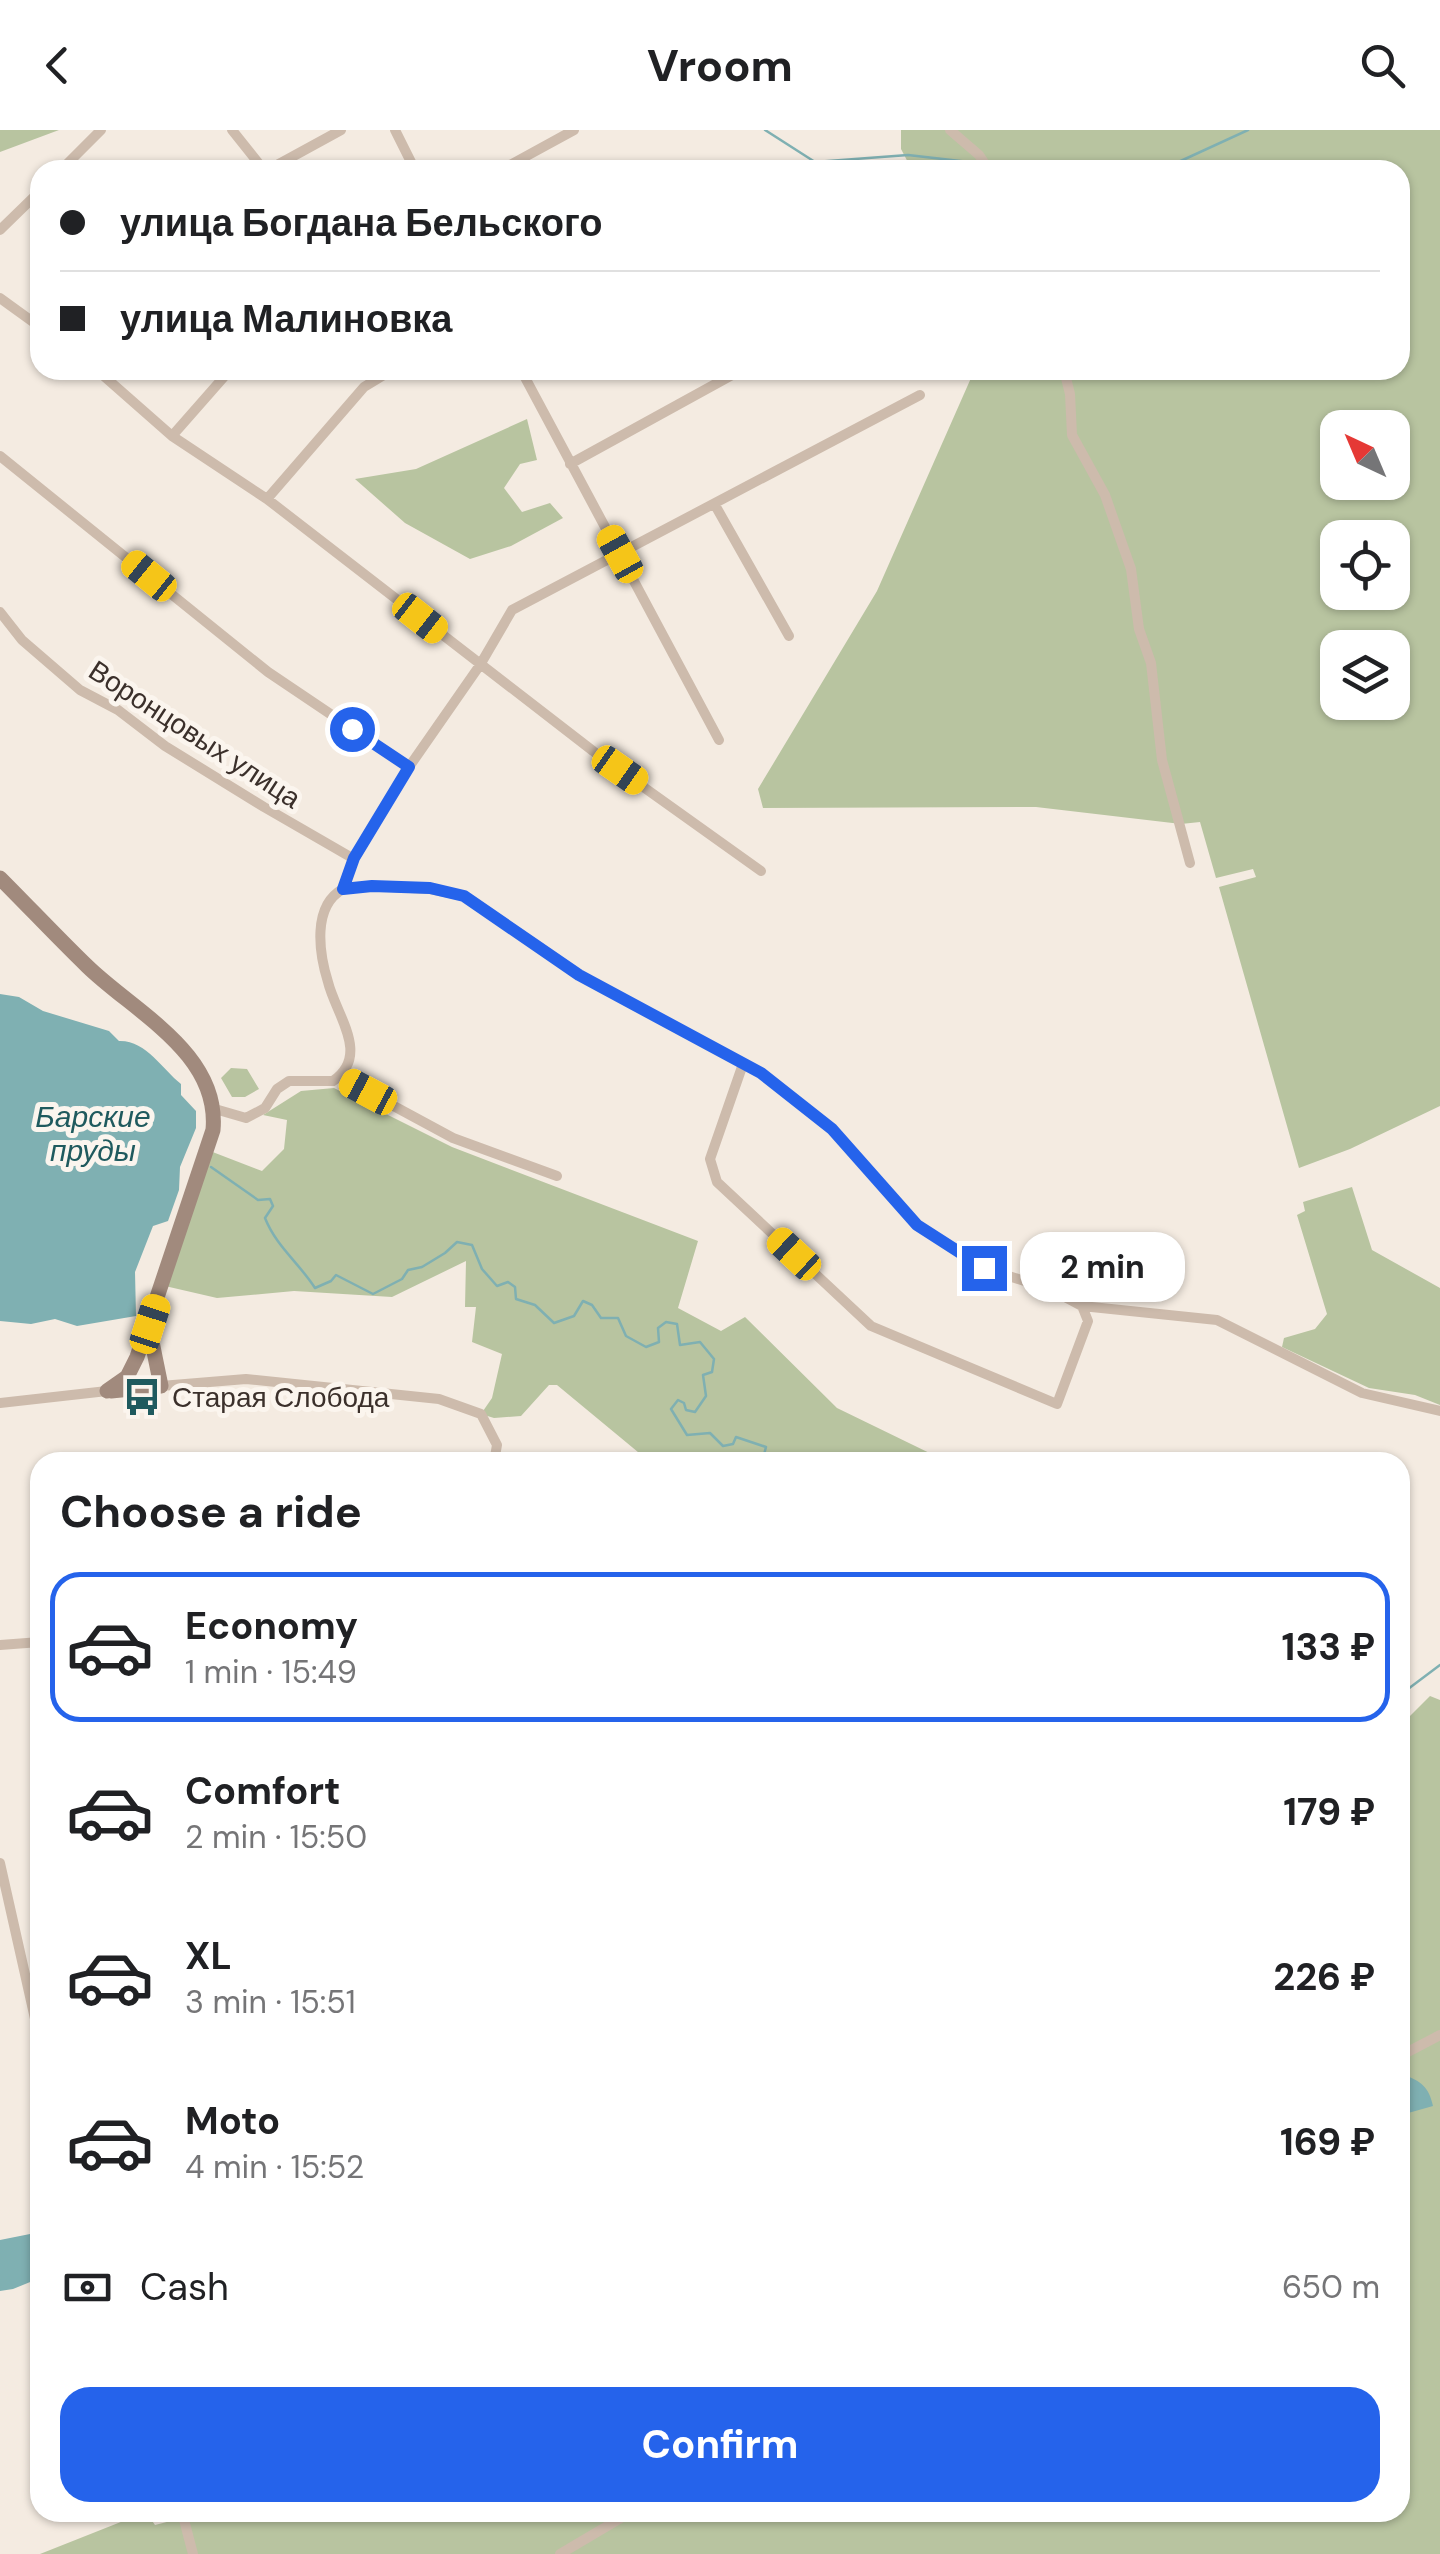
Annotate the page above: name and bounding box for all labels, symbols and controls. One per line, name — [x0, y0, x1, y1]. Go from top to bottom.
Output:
text: Vroom — [647, 36, 793, 95]
icon: back — [30, 38, 85, 93]
icon: search — [1355, 38, 1410, 93]
text: улица Богдана Бельского — [120, 198, 603, 248]
text: улица Малиновка — [120, 294, 452, 344]
north arrow — [1320, 410, 1410, 500]
map controls — [1320, 410, 1410, 720]
car — [592, 520, 648, 588]
button: locate — [1320, 520, 1410, 610]
car — [116, 545, 182, 607]
car — [387, 588, 453, 648]
button: layers — [1320, 630, 1410, 720]
street label: Воронцовых улица — [82, 652, 308, 817]
route start — [330, 707, 375, 752]
car — [587, 741, 653, 799]
car — [334, 1065, 402, 1119]
water label: Барские пруды — [35, 1097, 151, 1170]
car — [762, 1223, 826, 1285]
callout: 2 min — [1019, 1233, 1184, 1303]
route end — [962, 1246, 1007, 1291]
text: 2 min — [1060, 1246, 1145, 1288]
car — [126, 1291, 174, 1357]
bus stop icon: Старая Слобода — [121, 1376, 163, 1418]
place label: Старая Слобода — [172, 1379, 390, 1416]
text: Choose a ride — [60, 1482, 362, 1541]
text: Economy — [185, 1601, 358, 1651]
icon: car — [65, 1602, 155, 1692]
text: 133 ₽ — [1282, 1622, 1375, 1672]
text: 1 min · 15:49 — [185, 1651, 357, 1693]
text: Comfort — [185, 1766, 341, 1816]
icon: car — [65, 1767, 155, 1857]
text: 179 ₽ — [1283, 1787, 1375, 1837]
text: 2 min · 15:50 — [185, 1816, 367, 1858]
text: XL — [185, 1931, 232, 1981]
icon: car — [65, 1932, 155, 2022]
text: 226 ₽ — [1273, 1952, 1375, 2002]
text: 3 min · 15:51 — [185, 1981, 356, 2023]
text: Moto — [185, 2096, 280, 2146]
icon: car — [65, 2097, 155, 2187]
text: 169 ₽ — [1280, 2117, 1375, 2167]
text: 4 min · 15:52 — [185, 2146, 364, 2188]
icon: cash — [60, 2260, 115, 2315]
text: Cash — [140, 2262, 229, 2312]
text: 650 m — [1282, 2266, 1380, 2308]
button: Confirm — [60, 2387, 1380, 2502]

